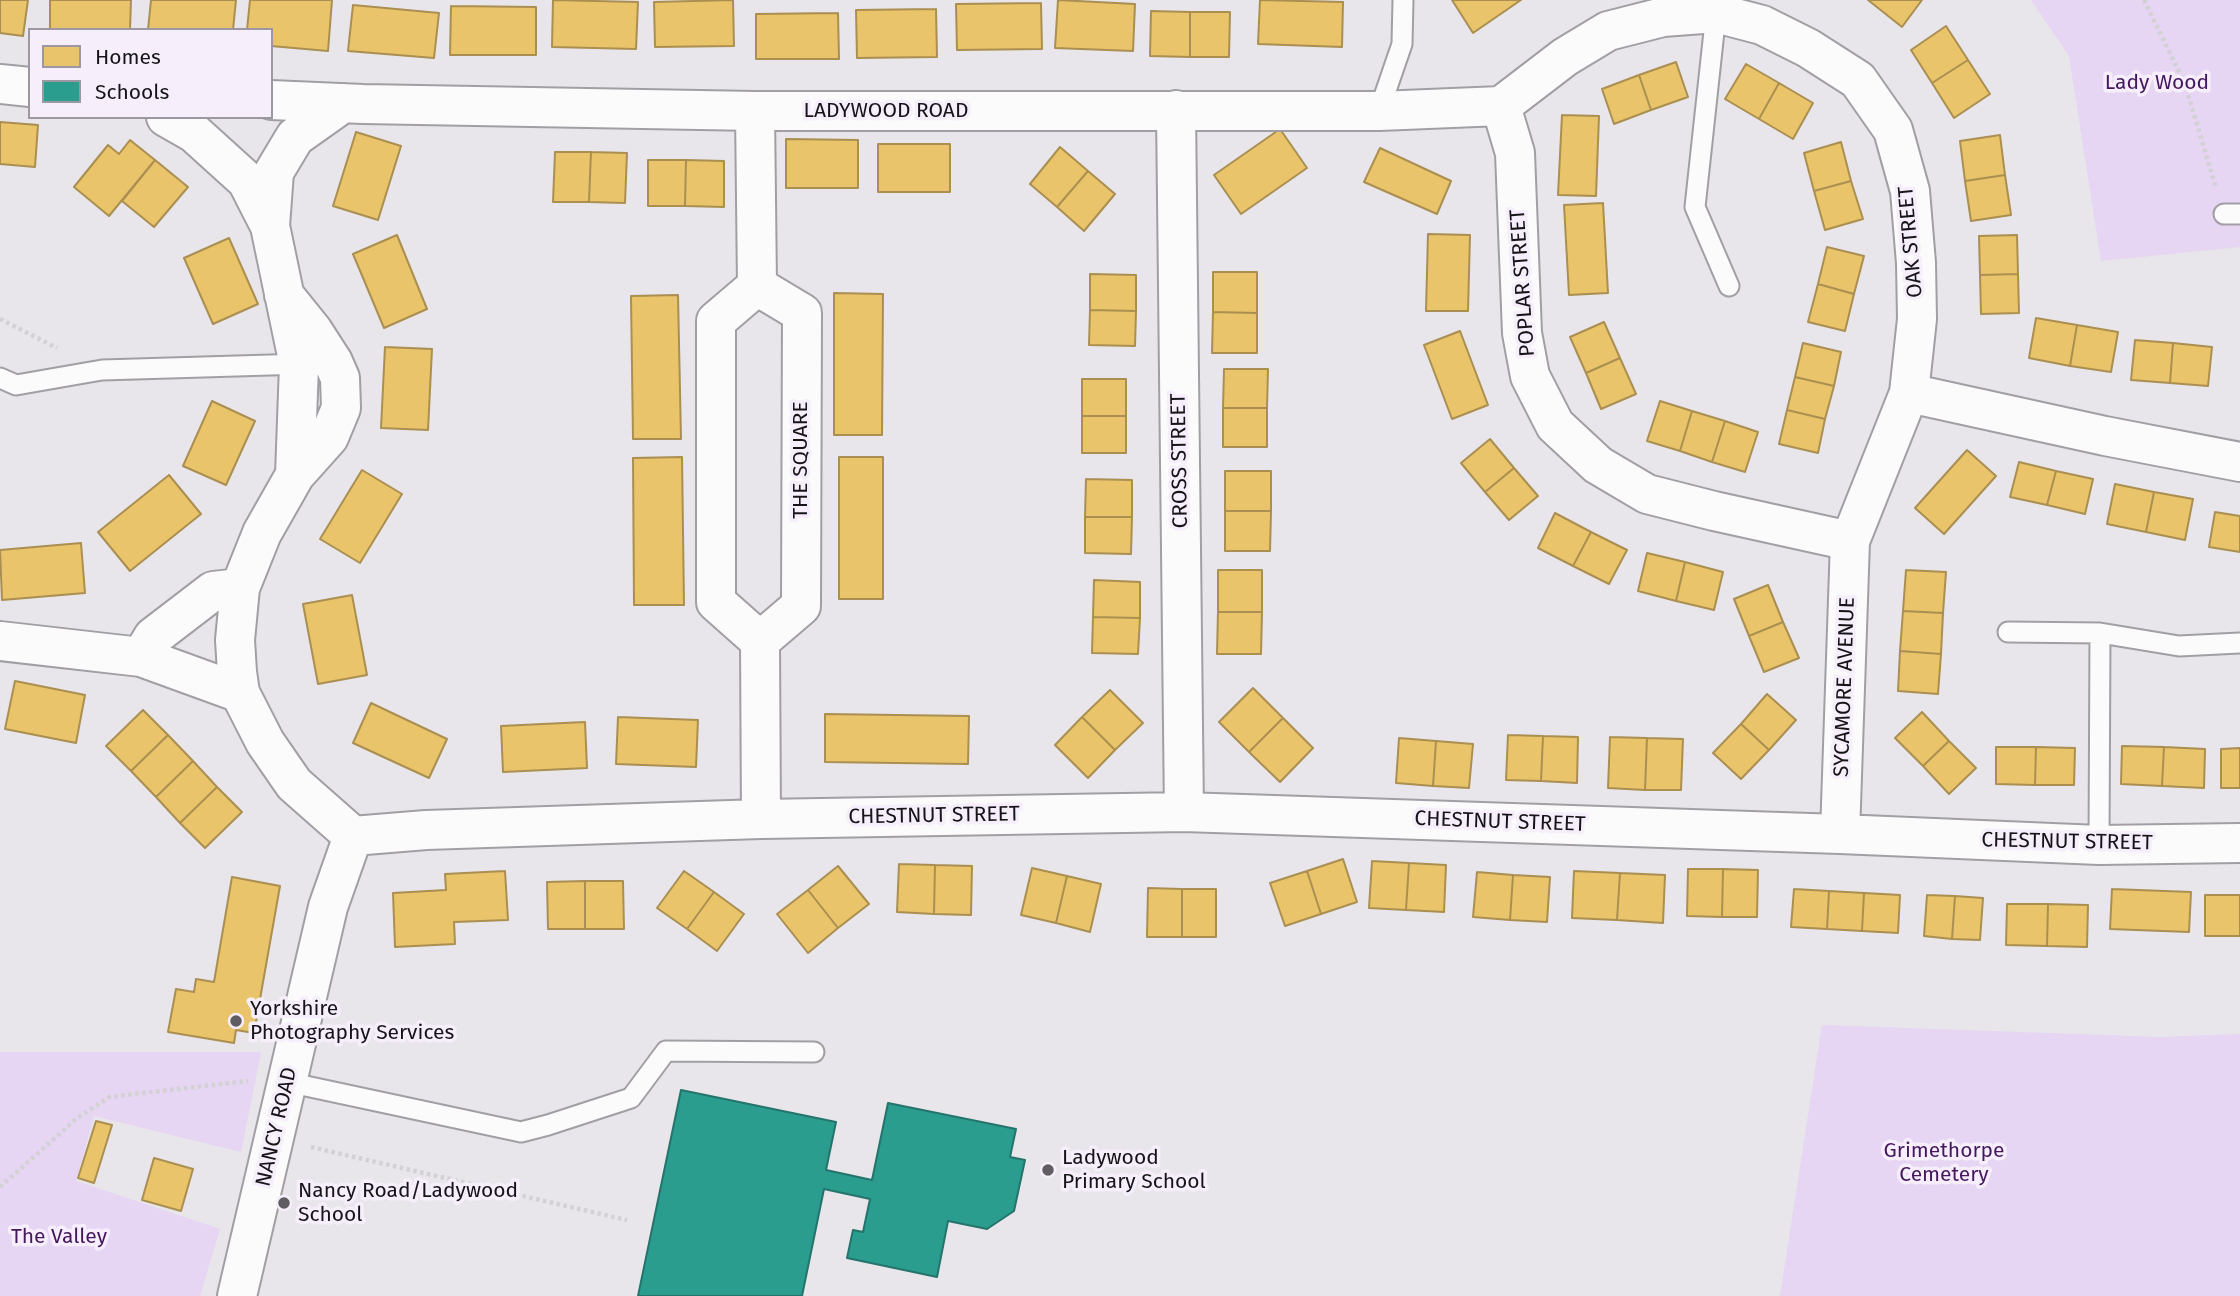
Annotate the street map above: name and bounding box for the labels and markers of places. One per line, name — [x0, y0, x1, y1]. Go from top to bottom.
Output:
place label: Yorkshire Photography Services — [250, 996, 454, 1046]
marker: Yorkshire Photography Services — [228, 1013, 244, 1029]
place label: Ladywood Primary School — [1062, 1145, 1206, 1195]
marker: Ladywood Primary School — [1040, 1162, 1056, 1178]
place label: Nancy Road/Ladywood School — [298, 1178, 518, 1228]
marker: Nancy Road/Ladywood School — [276, 1195, 292, 1211]

